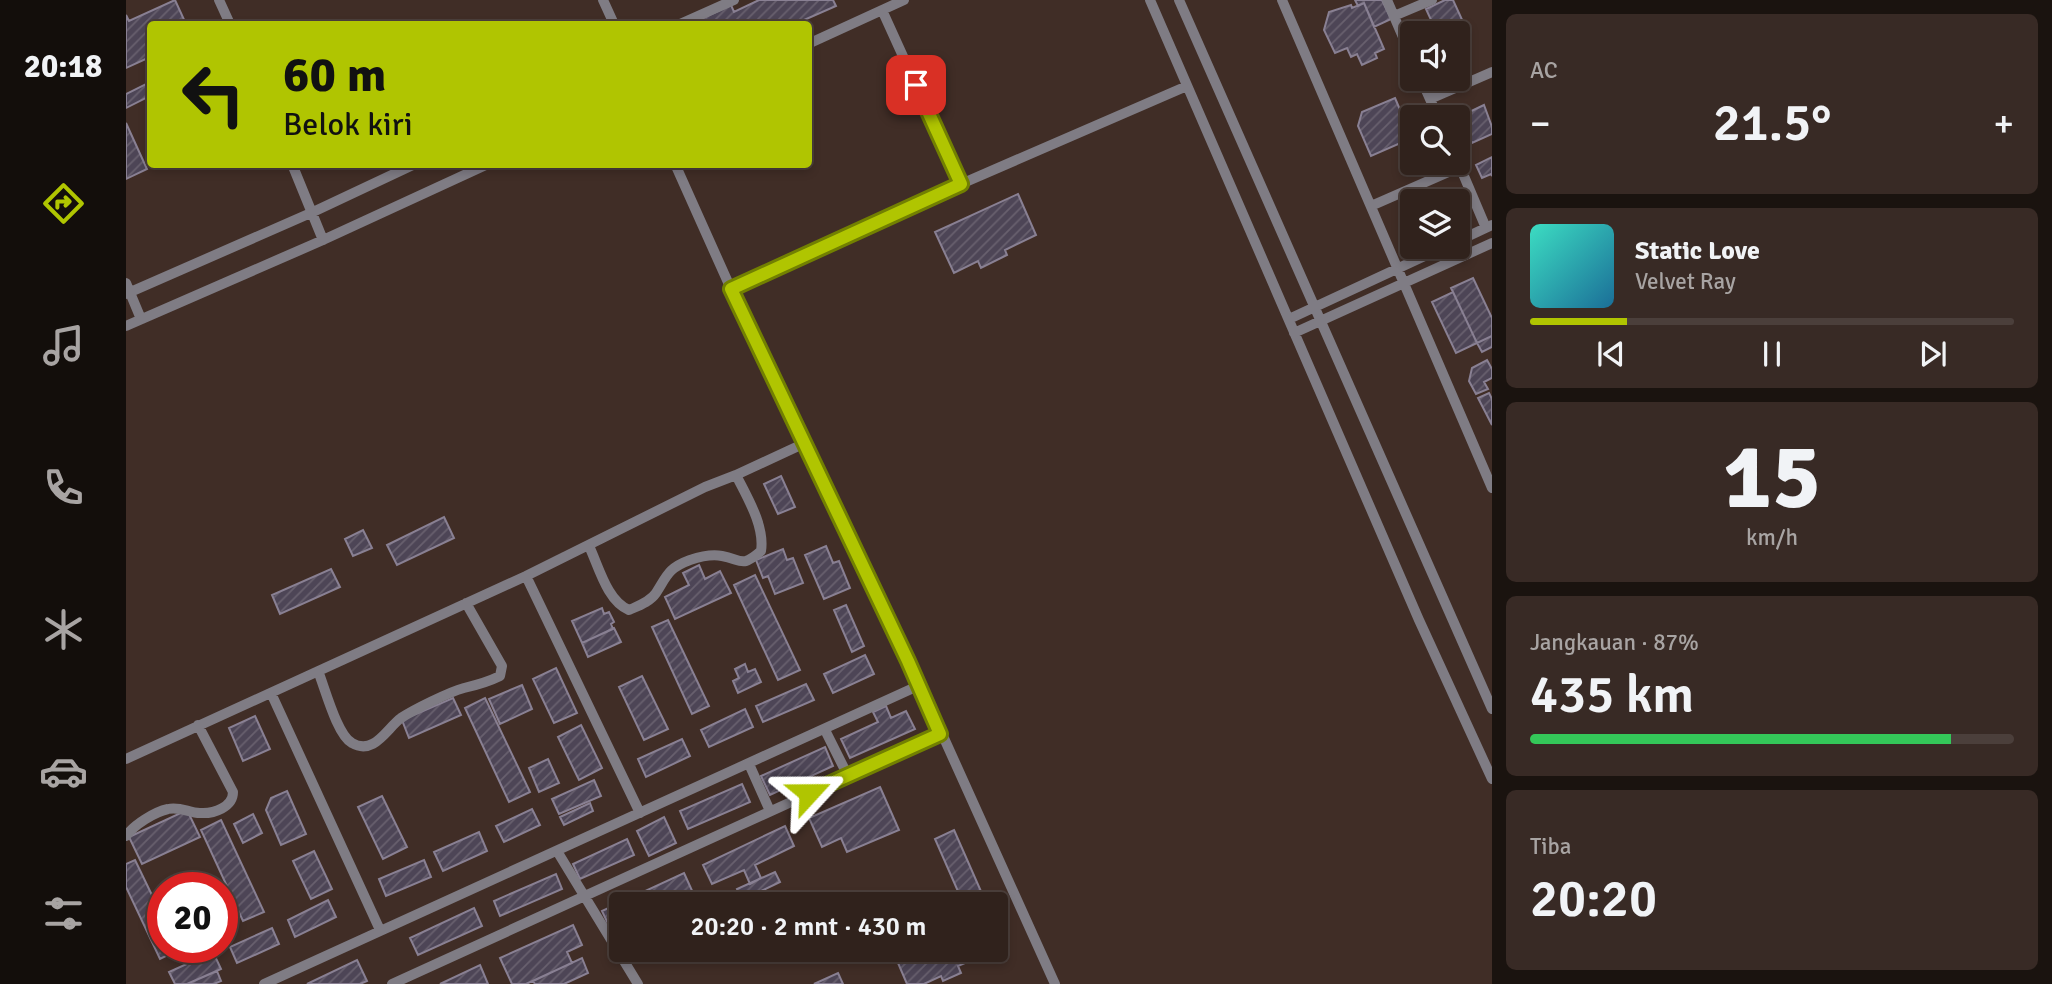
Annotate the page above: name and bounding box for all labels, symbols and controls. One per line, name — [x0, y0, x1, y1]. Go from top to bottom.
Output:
map controls — [1400, 21, 1470, 259]
button: sound — [1400, 21, 1470, 91]
text: 60 m — [283, 45, 386, 105]
text: 20:18 — [24, 47, 102, 86]
icon: left — [168, 49, 259, 140]
pin — [886, 55, 946, 115]
text: AC — [1530, 56, 1558, 85]
icon: arrive — [897, 66, 935, 104]
text: 21.5° — [1713, 91, 1831, 155]
text: − — [1530, 100, 1551, 147]
text: + — [1993, 100, 2014, 147]
text: Belok kiri — [283, 105, 413, 144]
button: search — [1400, 105, 1470, 175]
icon: directions — [39, 179, 88, 228]
button: layers — [1400, 189, 1470, 259]
text: Static Love — [1635, 235, 1760, 267]
text: Velvet Ray — [1635, 267, 1736, 296]
icon: music — [39, 321, 88, 370]
icon: previous — [1592, 335, 1630, 373]
icon: pause — [1753, 335, 1791, 373]
icon: next — [1914, 335, 1952, 373]
text: 15 — [1723, 421, 1821, 534]
icon: phone — [39, 463, 88, 512]
text: km/h — [1746, 523, 1798, 552]
icon: climate — [39, 605, 88, 654]
text: Jangkauan · 87% — [1530, 628, 1699, 657]
text: 435 km — [1530, 663, 1694, 727]
icon: car — [39, 747, 88, 796]
position arrow — [772, 756, 846, 830]
text: Tiba — [1530, 832, 1571, 861]
text: 20:20 — [1530, 867, 1657, 931]
speed limit sign: 20 — [147, 872, 238, 963]
icon: filters — [39, 889, 88, 938]
text: 20:20 · 2 mnt · 430 m — [691, 911, 926, 943]

